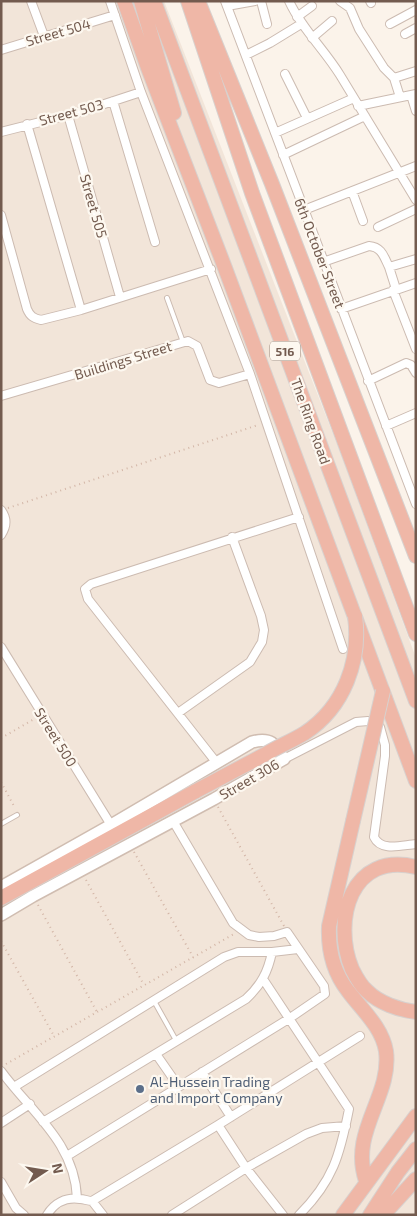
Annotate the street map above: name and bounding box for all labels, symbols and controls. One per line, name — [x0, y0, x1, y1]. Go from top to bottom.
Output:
street label: Street 504 — [24, 15, 92, 49]
street label: Street 503 — [37, 95, 105, 129]
street label: Street 505 — [77, 172, 111, 240]
street label: 6th October Street — [291, 195, 349, 311]
street label: Buildings Street — [72, 337, 174, 383]
road number: 516 — [270, 342, 300, 361]
street label: The Ring Road — [288, 376, 334, 466]
street label: Street 500 — [31, 704, 81, 770]
street label: Street 306 — [216, 755, 282, 803]
place label: Al-Hussein Trading and Import Company — [150, 1073, 283, 1106]
marker: Al-Hussein Trading and Import Company — [134, 1083, 146, 1095]
north arrow — [20, 1146, 70, 1196]
text: N — [49, 1161, 68, 1175]

